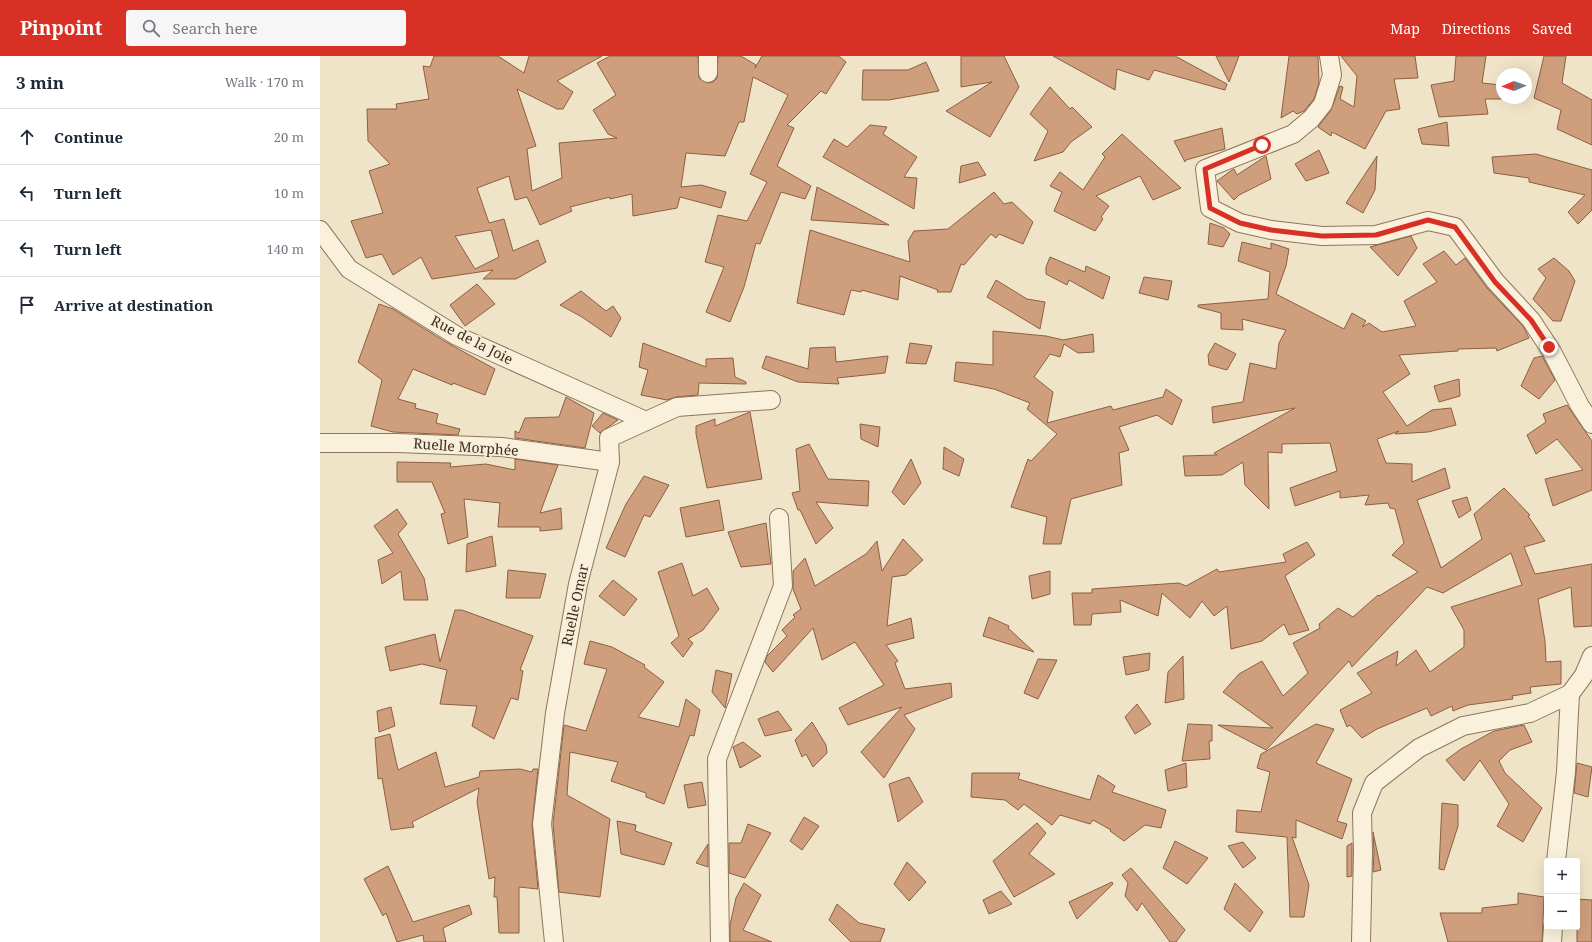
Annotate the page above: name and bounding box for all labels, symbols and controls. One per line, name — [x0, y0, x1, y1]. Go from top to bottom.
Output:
search box — [126, 10, 406, 46]
text: Pinpoint — [20, 15, 102, 41]
icon: search — [140, 17, 162, 39]
text: Search here — [172, 18, 258, 38]
text: Map — [1390, 19, 1420, 38]
text: Directions — [1442, 19, 1510, 38]
text: Saved — [1532, 19, 1572, 38]
north arrow — [1496, 68, 1532, 104]
text: 3 min — [16, 71, 64, 94]
text: Walk · 170 m — [225, 73, 304, 91]
icon: ahead — [16, 126, 38, 148]
text: Continue — [54, 127, 123, 147]
text: 20 m — [274, 128, 304, 146]
route start — [1253, 136, 1271, 154]
icon: left — [16, 182, 38, 204]
text: Turn left — [54, 183, 122, 203]
text: 10 m — [274, 184, 304, 202]
icon: left — [16, 238, 38, 260]
text: Turn left — [54, 239, 122, 259]
text: 140 m — [267, 240, 304, 258]
icon: arrive — [16, 294, 38, 316]
text: Arrive at destination — [54, 295, 213, 315]
street label: Rue de la Joie — [428, 311, 517, 368]
route end — [1540, 338, 1558, 356]
street label: Ruelle Morphée — [413, 433, 519, 460]
street label: Ruelle Omar — [557, 562, 593, 648]
map controls — [1544, 858, 1580, 930]
button: + — [1544, 858, 1580, 894]
button: − — [1544, 894, 1580, 930]

